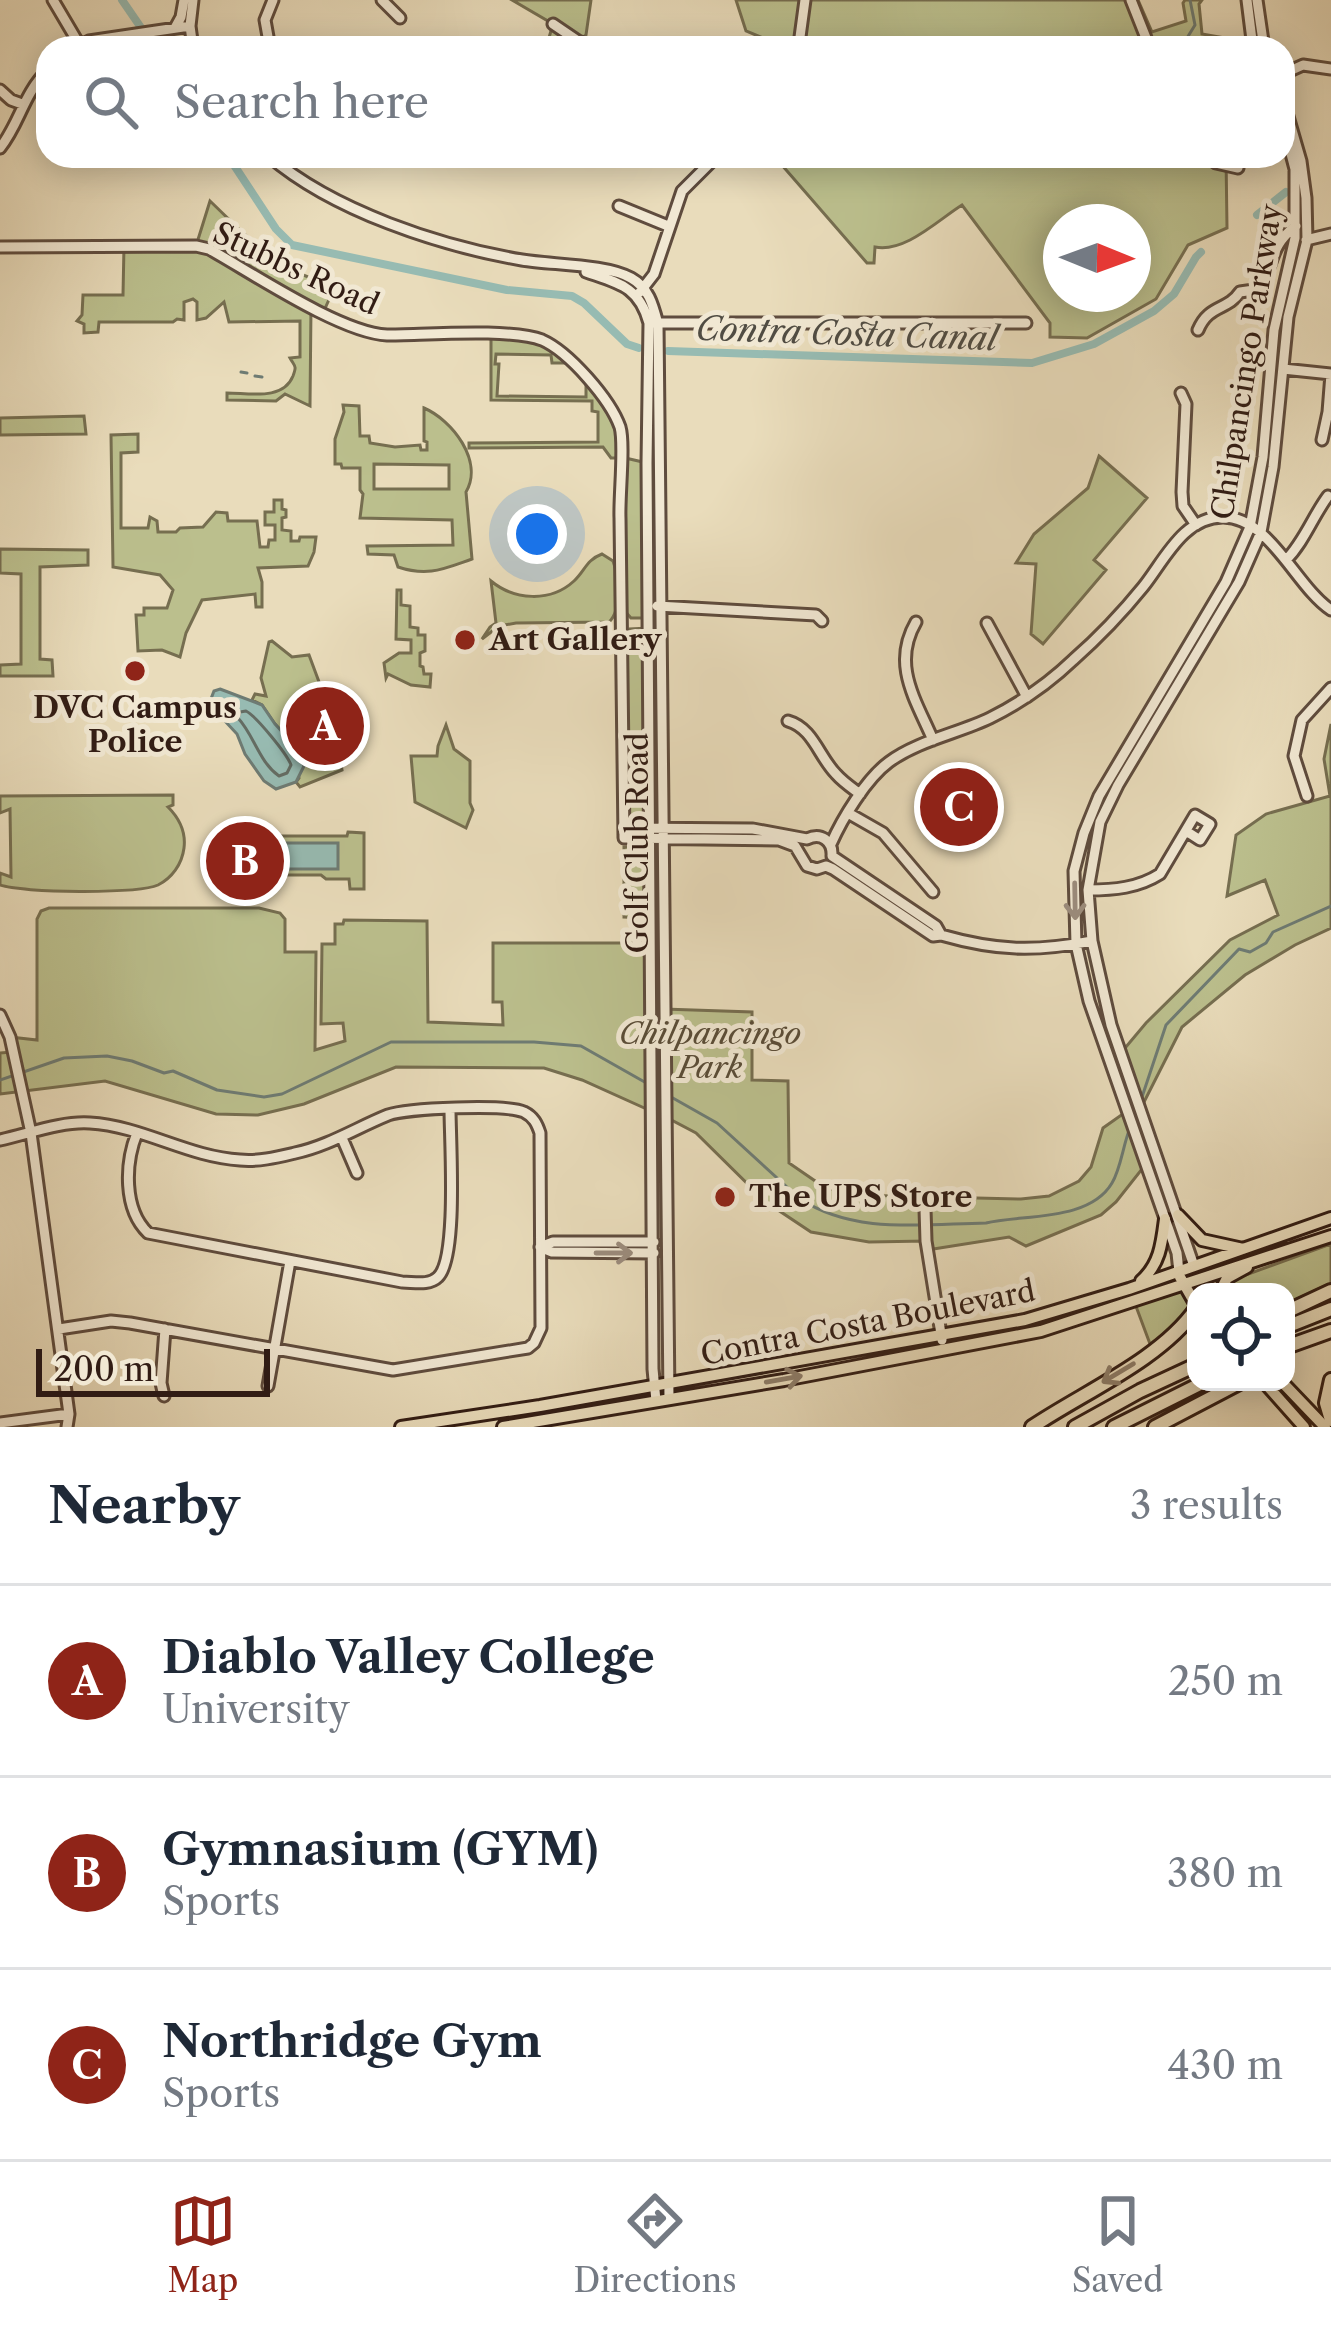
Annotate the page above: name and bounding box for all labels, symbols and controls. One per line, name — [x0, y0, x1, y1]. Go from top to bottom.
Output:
search box — [36, 36, 1295, 168]
icon: search — [78, 69, 144, 135]
text: Search here — [174, 74, 429, 130]
street label: Chilpancingo Parkway — [1203, 201, 1290, 522]
north arrow — [1043, 204, 1151, 312]
street label: Stubbs Road — [207, 214, 385, 323]
water label: Contra Costa Canal — [695, 308, 1002, 359]
your location — [507, 504, 567, 564]
place label: Art Gallery — [488, 621, 663, 658]
marker: Art Gallery — [452, 627, 478, 653]
marker: DVC Campus Police — [122, 658, 148, 684]
pin: A — [286, 681, 364, 771]
place label: DVC Campus Police — [33, 689, 237, 760]
street label: Golf Club Road — [619, 733, 656, 953]
pin: C — [920, 762, 998, 852]
pin: B — [206, 816, 284, 906]
one-way arrow — [1064, 881, 1086, 920]
park label: Chilpancingo Park — [619, 1015, 801, 1086]
place label: The UPS Store — [749, 1178, 972, 1215]
marker: The UPS Store — [712, 1184, 738, 1210]
one-way arrow — [594, 1242, 633, 1264]
street label: Contra Costa Boulevard — [697, 1272, 1038, 1373]
map controls — [1187, 1283, 1295, 1391]
button: locate — [1187, 1283, 1295, 1391]
scale bar — [36, 1343, 270, 1396]
text: 200 m — [54, 1349, 154, 1390]
one-way arrow — [1102, 1361, 1136, 1385]
one-way arrow — [763, 1367, 802, 1390]
text: Nearby — [48, 1474, 240, 1536]
text: 3 results — [1130, 1481, 1283, 1529]
text: Diablo Valley College — [162, 1629, 655, 1685]
text: A — [72, 1657, 102, 1705]
text: 250 m — [1168, 1657, 1283, 1705]
text: University — [162, 1685, 350, 1733]
text: Gymnasium (GYM) — [162, 1821, 598, 1877]
text: B — [73, 1849, 102, 1897]
text: 380 m — [1167, 1849, 1283, 1897]
text: Sports — [162, 1877, 280, 1925]
text: Northridge Gym — [162, 2013, 542, 2069]
text: C — [71, 2041, 103, 2089]
text: 430 m — [1168, 2041, 1283, 2089]
text: Sports — [162, 2069, 280, 2117]
tab: Map — [168, 2188, 238, 2301]
tab: Directions — [574, 2188, 737, 2301]
tab: Saved — [1072, 2188, 1163, 2301]

